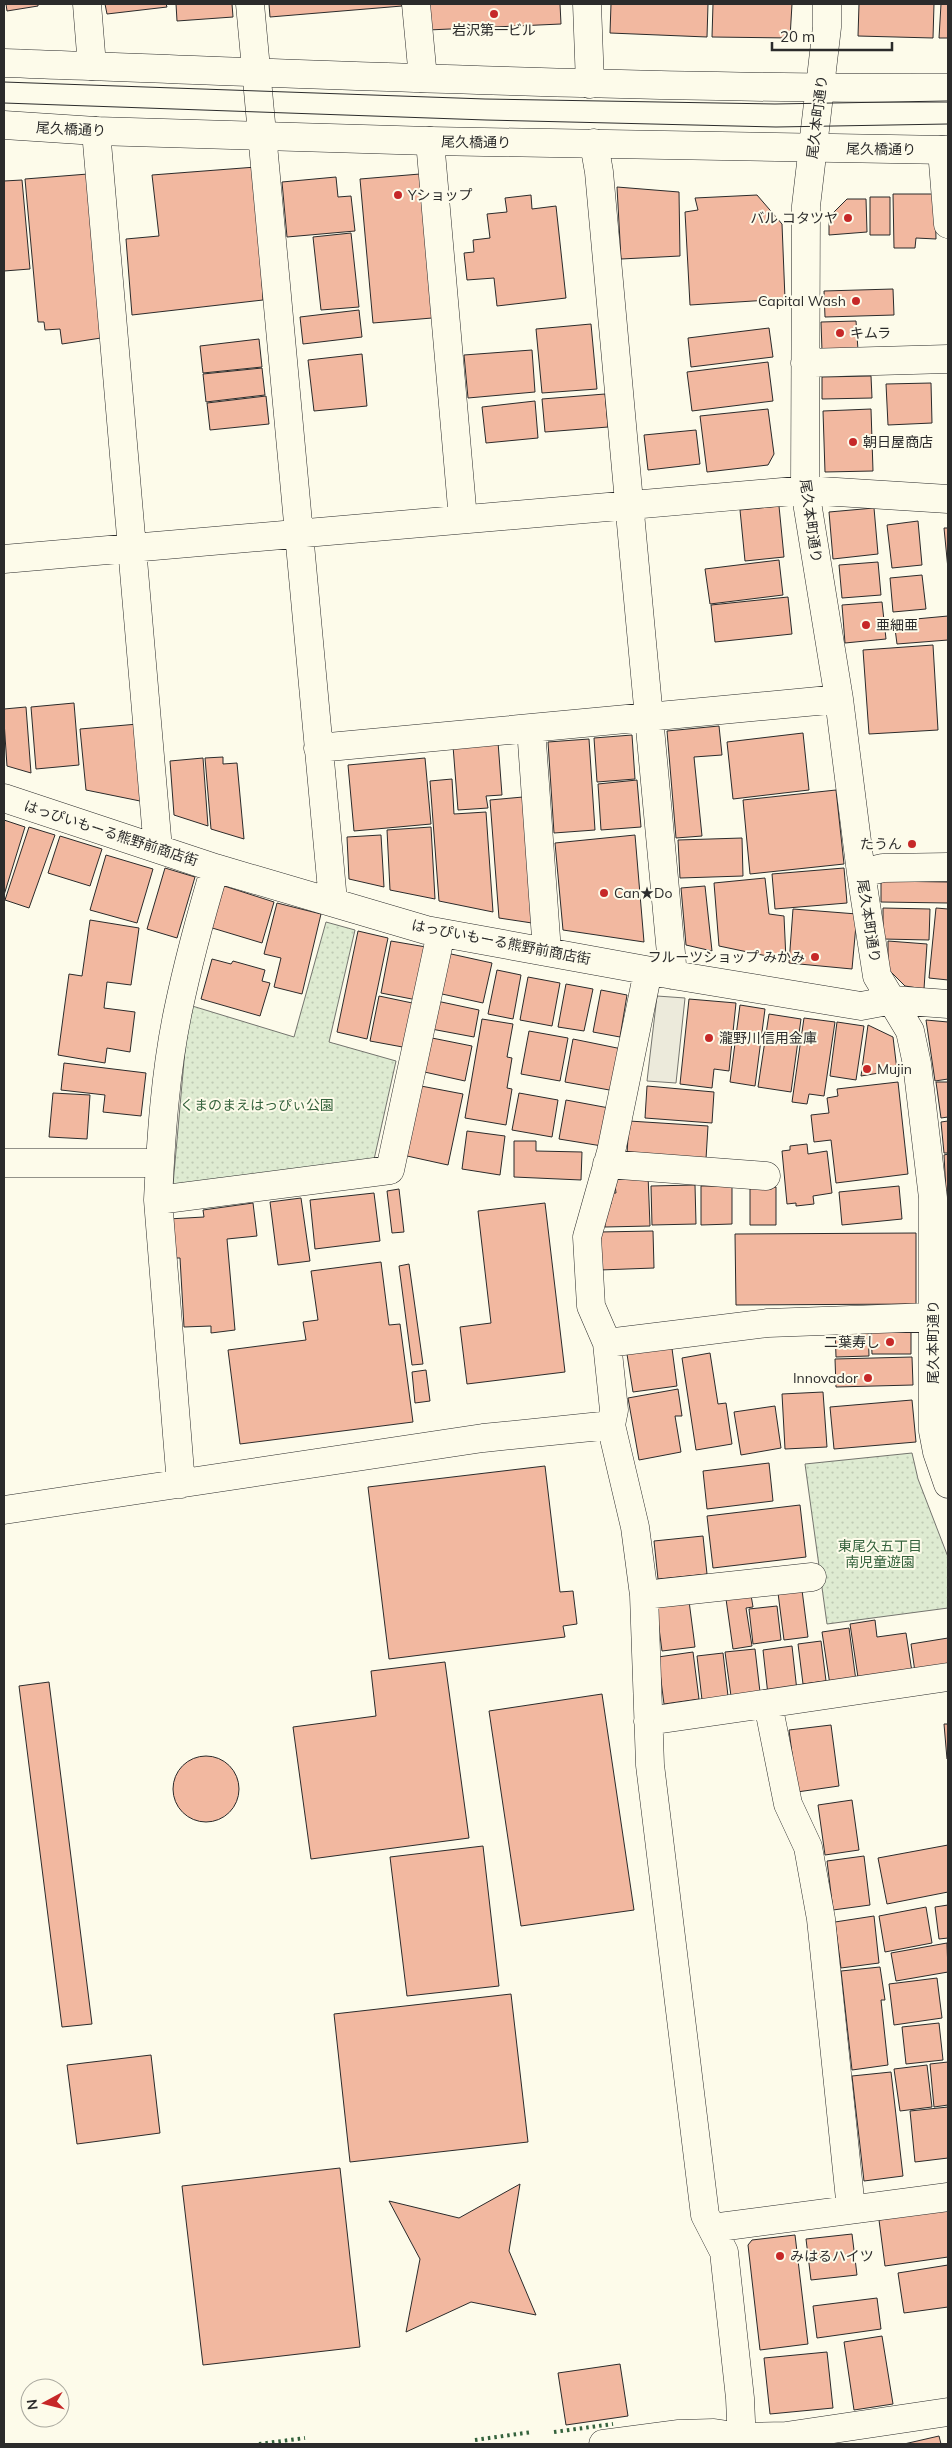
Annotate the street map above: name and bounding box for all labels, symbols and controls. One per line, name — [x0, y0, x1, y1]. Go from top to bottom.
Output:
marker: 岩沢第一ビル — [488, 8, 500, 20]
scale bar — [772, 20, 892, 52]
place label: 岩沢第一ビル — [452, 21, 536, 39]
text: 20 m — [780, 27, 815, 46]
street label: 尾久本町通り — [803, 74, 831, 160]
street label: 尾久橋通り — [36, 118, 106, 140]
street label: 尾久橋通り — [441, 132, 511, 152]
street label: 尾久橋通り — [846, 139, 916, 159]
place label: Yショップ — [407, 186, 473, 204]
marker: Yショップ — [392, 189, 404, 201]
place label: バル コタツヤ — [750, 209, 838, 227]
marker: バル コタツヤ — [842, 212, 854, 224]
place label: Capital Wash — [758, 292, 846, 310]
marker: Capital Wash — [850, 295, 862, 307]
place label: キムラ — [850, 324, 891, 342]
marker: キムラ — [834, 327, 846, 339]
place label: 朝日屋商店 — [863, 433, 933, 451]
marker: 朝日屋商店 — [847, 436, 859, 448]
street label: 尾久本町通り — [796, 478, 826, 564]
place label: 亜細亜 — [876, 616, 918, 634]
marker: 亜細亜 — [860, 619, 872, 631]
street label: はっぴいもーる熊野前商店街 — [22, 796, 200, 870]
place label: たうん — [860, 835, 902, 853]
marker: たうん — [906, 838, 918, 850]
street label: 尾久本町通り — [854, 878, 884, 964]
place label: Can★Do — [614, 884, 672, 902]
marker: Can★Do — [598, 887, 610, 899]
street label: はっぴいもーる熊野前商店街 — [410, 916, 592, 968]
place label: フルーツショップ みかみ — [648, 948, 805, 966]
marker: フルーツショップ みかみ — [809, 951, 821, 963]
place label: 瀧野川信用金庫 — [719, 1029, 817, 1047]
marker: 瀧野川信用金庫 — [703, 1032, 715, 1044]
place label: Mujin — [877, 1060, 912, 1078]
marker: Mujin — [861, 1063, 873, 1075]
park label: くまのまえはっぴぃ公園 — [180, 1096, 334, 1114]
street label: 尾久本町通り — [924, 1300, 942, 1384]
place label: 二葉寿し — [824, 1333, 880, 1351]
marker: 二葉寿し — [884, 1336, 896, 1348]
place label: Innovador — [793, 1369, 859, 1387]
marker: Innovador — [862, 1372, 874, 1384]
park label: 東尾久五丁目 南児童遊園 — [838, 1537, 922, 1571]
place label: みはるハイツ — [790, 2247, 874, 2265]
marker: みはるハイツ — [774, 2250, 786, 2262]
north arrow — [20, 2378, 70, 2428]
text: N — [23, 2398, 42, 2411]

